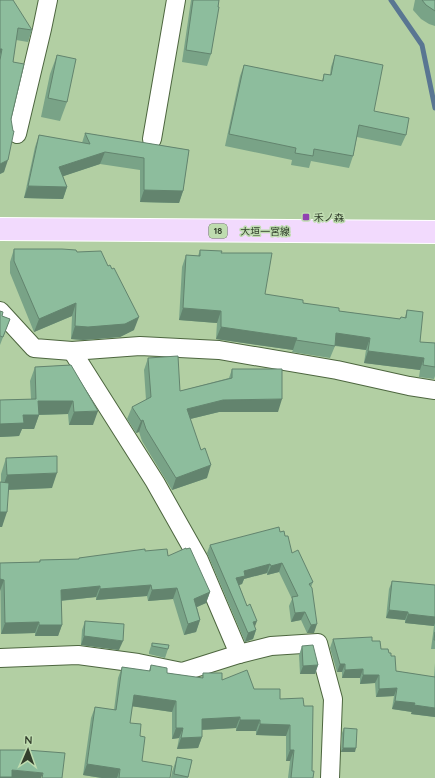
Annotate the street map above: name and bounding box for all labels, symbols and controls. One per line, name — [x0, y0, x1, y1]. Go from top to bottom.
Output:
place label: 禾ノ森 — [314, 211, 344, 224]
marker: 禾ノ森 — [301, 212, 311, 222]
road number: 18 — [209, 224, 227, 238]
street label: 大垣一宮線 — [240, 225, 290, 238]
north arrow — [8, 730, 48, 770]
text: N — [24, 733, 33, 747]

